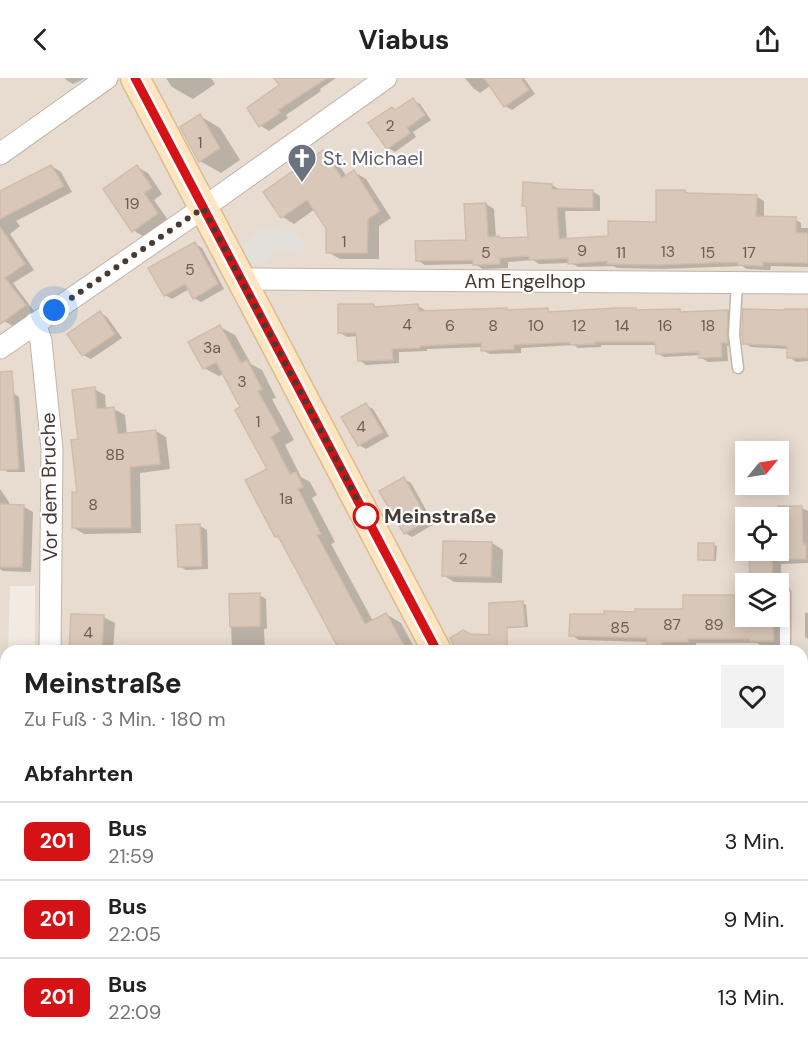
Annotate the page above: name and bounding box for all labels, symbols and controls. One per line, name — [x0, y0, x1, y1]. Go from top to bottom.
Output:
text: Viabus — [359, 22, 449, 57]
icon: back — [24, 23, 57, 56]
icon: share — [751, 23, 784, 56]
house number: 2 — [385, 115, 395, 136]
house number: 1 — [198, 132, 203, 153]
church icon: St. Michael — [286, 142, 318, 184]
place label: St. Michael — [323, 145, 423, 171]
house number: 19 — [124, 193, 140, 214]
house number: 1 — [342, 231, 347, 252]
house number: 9 — [577, 240, 587, 261]
house number: 13 — [661, 241, 675, 262]
house number: 5 — [481, 242, 491, 263]
house number: 11 — [616, 242, 626, 263]
house number: 15 — [701, 242, 715, 263]
house number: 17 — [742, 242, 756, 263]
house number: 5 — [185, 259, 195, 280]
street label: Am Engelhop — [464, 268, 586, 294]
your location — [39, 295, 69, 325]
house number: 4 — [402, 314, 412, 335]
house number: 6 — [445, 315, 455, 336]
house number: 8 — [488, 315, 498, 336]
house number: 10 — [528, 315, 544, 336]
house number: 12 — [572, 315, 586, 336]
house number: 14 — [615, 315, 630, 336]
house number: 16 — [657, 315, 673, 336]
house number: 18 — [701, 315, 715, 336]
house number: 3a — [203, 337, 221, 358]
house number: 3 — [237, 371, 247, 392]
house number: 1 — [256, 411, 261, 432]
street label: Vor dem Bruche — [35, 412, 63, 562]
house number: 4 — [356, 416, 366, 437]
north arrow — [735, 441, 789, 495]
map controls — [735, 441, 789, 627]
house number: 8B — [105, 444, 125, 465]
house number: 1a — [279, 488, 293, 509]
house number: 8 — [88, 494, 98, 515]
marker: Meinstraße — [353, 503, 379, 529]
place label: Meinstraße — [384, 503, 497, 529]
button: locate — [735, 507, 789, 561]
house number: 2 — [458, 548, 468, 569]
button: layers — [735, 573, 789, 627]
house number: 87 — [663, 614, 681, 635]
house number: 89 — [704, 614, 724, 635]
house number: 85 — [610, 617, 630, 638]
house number: 4 — [83, 622, 93, 643]
text: Meinstraße — [24, 665, 182, 702]
button: heart — [721, 665, 784, 728]
text: Zu Fuß · 3 Min. · 180 m — [24, 706, 226, 732]
text: Abfahrten — [24, 759, 133, 788]
text: Bus — [108, 814, 147, 843]
text: 201 — [40, 827, 74, 855]
text: 3 Min. — [724, 827, 784, 856]
text: 21:59 — [108, 843, 154, 869]
text: Bus — [108, 892, 147, 921]
text: 201 — [40, 905, 74, 933]
text: 9 Min. — [724, 905, 784, 934]
text: 22:05 — [108, 921, 161, 947]
text: Bus — [108, 970, 147, 999]
text: 201 — [40, 983, 74, 1011]
text: 13 Min. — [718, 983, 784, 1012]
text: 22:09 — [108, 999, 161, 1025]

